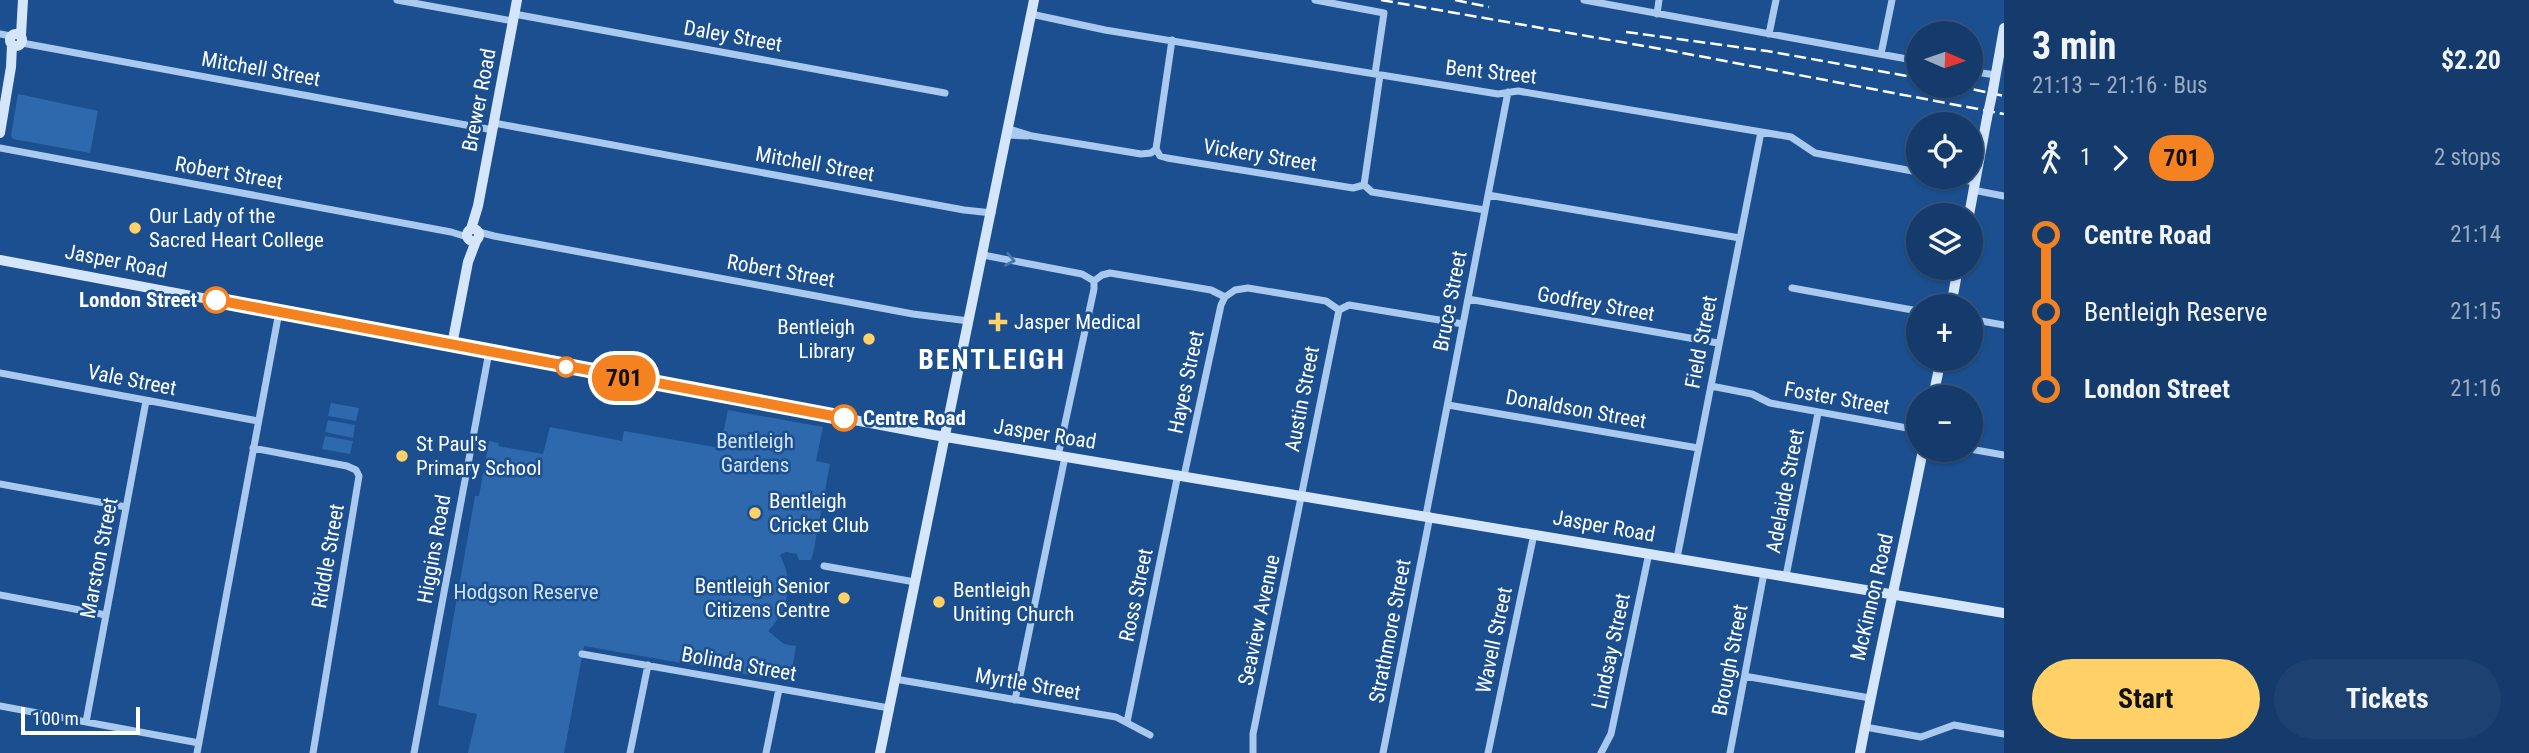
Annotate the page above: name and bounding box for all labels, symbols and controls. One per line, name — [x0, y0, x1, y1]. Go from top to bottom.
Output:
street label: Daley Street — [682, 16, 784, 56]
north arrow — [1906, 21, 1983, 98]
map controls — [1906, 21, 1983, 462]
text: 3 min — [2032, 24, 2116, 68]
text: $2.20 — [2441, 45, 2501, 75]
street label: Brewer Road — [457, 46, 501, 154]
street label: Mitchell Street — [200, 47, 322, 91]
street label: Bent Street — [1444, 55, 1538, 89]
text: 21:13 – 21:16 · Bus — [2032, 72, 2208, 99]
button: locate — [1906, 112, 1983, 189]
street label: Vickery Street — [1201, 134, 1319, 176]
icon: walk — [2032, 139, 2070, 177]
icon: forward — [2101, 139, 2139, 177]
street label: Mitchell Street — [754, 142, 876, 186]
text: 1 — [2080, 144, 2091, 171]
text: 701 — [2163, 144, 2200, 172]
text: 2 stops — [2434, 144, 2501, 171]
street label: Robert Street — [173, 152, 285, 194]
button: layers — [1906, 203, 1983, 280]
place label: Our Lady of the Sacred Heart College — [149, 204, 324, 252]
marker: Our Lady of the Sacred Heart College — [127, 220, 143, 236]
text: Centre Road — [2084, 220, 2211, 250]
text: 21:14 — [2450, 221, 2501, 248]
street label: Jasper Road — [63, 239, 169, 283]
street label: Bruce Street — [1429, 249, 1471, 353]
street label: Robert Street — [725, 250, 837, 292]
one-way arrow — [1004, 252, 1016, 267]
street label: Godfrey Street — [1535, 282, 1657, 326]
marker: London Street — [203, 287, 229, 313]
place label: London Street — [79, 288, 197, 312]
street label: Field Street — [1680, 294, 1722, 390]
button: + — [1906, 294, 1983, 371]
text: Bentleigh Reserve — [2084, 297, 2267, 327]
text: 21:15 — [2450, 298, 2501, 325]
place label: Jasper Medical — [1014, 310, 1141, 334]
marker: Jasper Medical — [988, 312, 1008, 332]
place label: Bentleigh Library — [777, 315, 855, 363]
street label: Hayes Street — [1163, 328, 1209, 436]
marker: Bentleigh Library — [861, 331, 877, 347]
district label: BENTLEIGH — [918, 343, 1066, 376]
street label: Austin Street — [1280, 344, 1324, 454]
line badge: 701 — [584, 355, 664, 401]
unlabelled marker — [556, 357, 576, 377]
street label: Vale Street — [86, 360, 178, 400]
text: 701 — [606, 364, 642, 392]
text: London Street — [2084, 374, 2230, 404]
text: 21:16 — [2450, 375, 2501, 402]
street label: Foster Street — [1782, 377, 1892, 419]
street label: Donaldson Street — [1504, 385, 1648, 433]
button: − — [1906, 385, 1983, 462]
marker: Centre Road — [831, 405, 857, 431]
place label: Centre Road — [863, 406, 966, 430]
street label: Jasper Road — [992, 414, 1098, 454]
street label: Adelaide Street — [1761, 427, 1809, 555]
park label: Bentleigh Gardens — [716, 429, 794, 477]
place label: St Paul's Primary School — [416, 432, 542, 480]
marker: St Paul's Primary School — [394, 448, 410, 464]
place label: Bentleigh Cricket Club — [769, 489, 869, 537]
street label: Higgins Road — [413, 493, 455, 605]
street label: Marston Street — [76, 496, 122, 620]
street label: Riddle Street — [307, 502, 349, 610]
marker: Bentleigh Cricket Club — [747, 505, 763, 521]
street label: Jasper Road — [1551, 505, 1657, 547]
street label: McKinnon Road — [1846, 531, 1898, 663]
street label: Ross Street — [1114, 546, 1158, 644]
street label: Seaview Avenue — [1233, 552, 1285, 688]
street label: Strathmore Street — [1364, 557, 1416, 705]
place label: Bentleigh Senior Citizens Centre — [695, 574, 830, 622]
place label: Bentleigh Uniting Church — [953, 578, 1074, 626]
park label: Hodgson Reserve — [453, 580, 599, 604]
street label: Wavell Street — [1471, 585, 1517, 695]
marker: Bentleigh Senior Citizens Centre — [836, 590, 852, 606]
street label: Lindsay Street — [1587, 591, 1635, 711]
marker: Bentleigh Uniting Church — [931, 594, 947, 610]
street label: Brough Street — [1707, 602, 1753, 718]
street label: Bolinda Street — [680, 642, 798, 686]
button: Start — [2032, 659, 2260, 739]
button: Tickets — [2274, 659, 2501, 739]
street label: Myrtle Street — [974, 663, 1082, 705]
scale bar — [21, 704, 140, 736]
text: 100 m — [32, 707, 79, 730]

